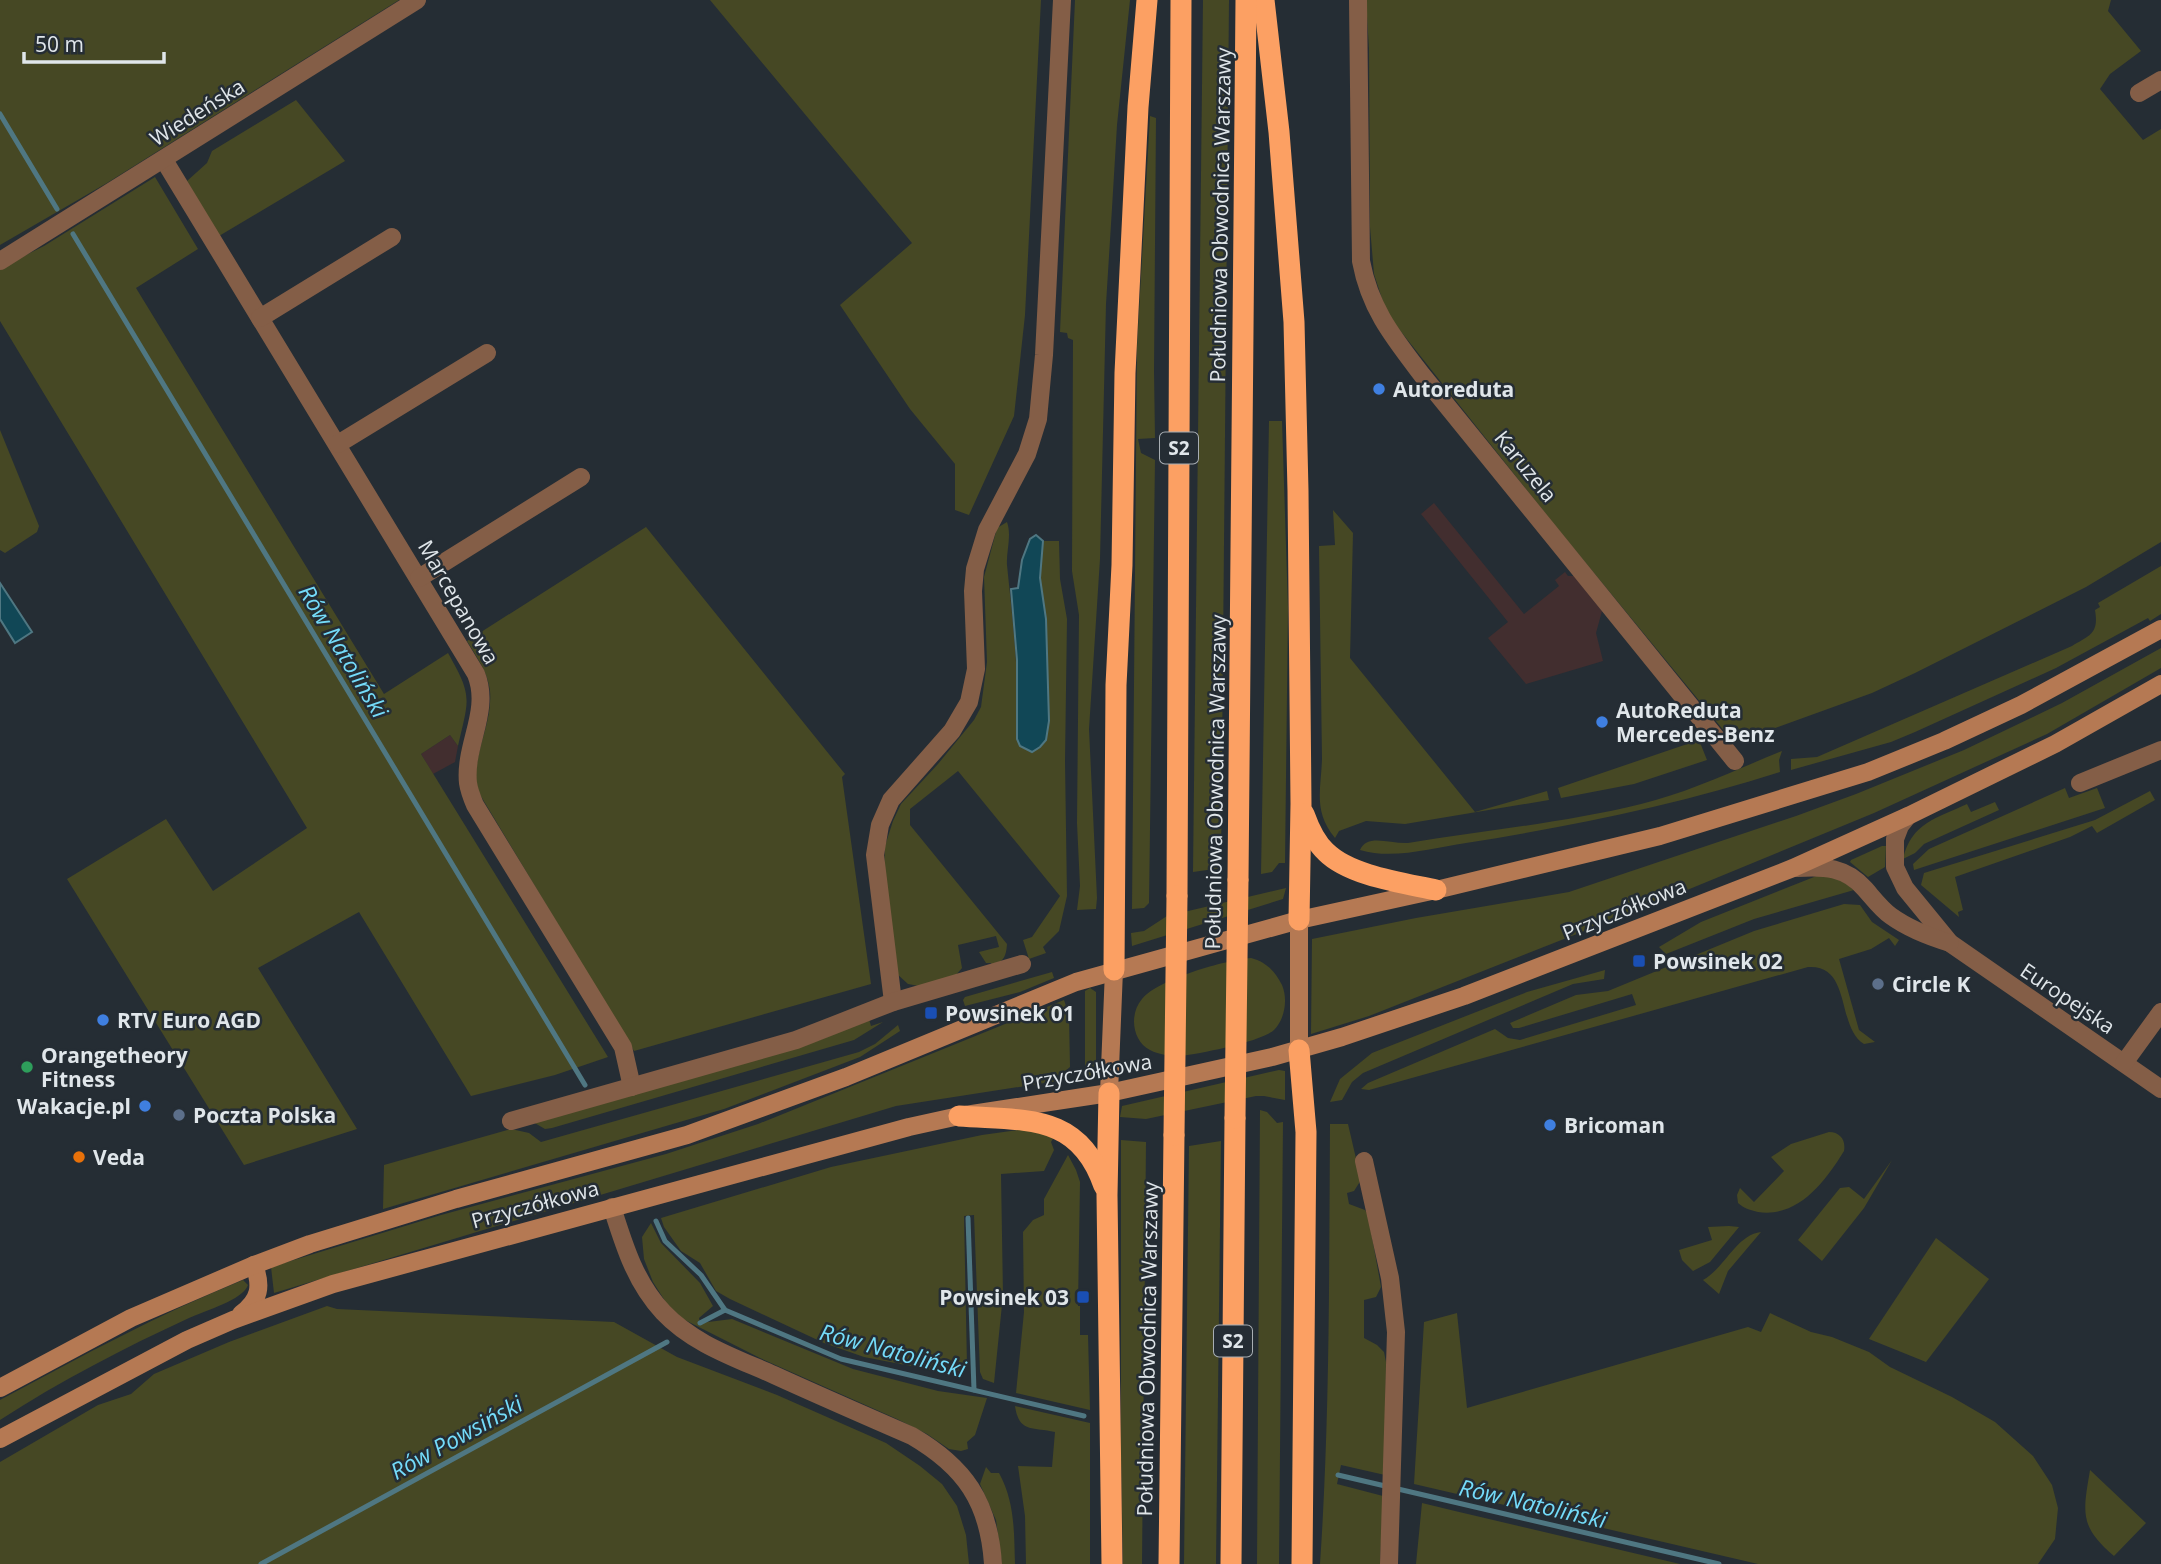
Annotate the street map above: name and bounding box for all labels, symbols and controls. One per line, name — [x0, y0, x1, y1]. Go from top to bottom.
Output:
scale bar — [24, 21, 164, 65]
text: 50 m — [35, 30, 84, 58]
street label: Południowa Obwodnica Warszawy — [1203, 47, 1237, 383]
street label: Wiedeńska — [144, 72, 250, 152]
place label: Autoreduta — [1393, 375, 1514, 403]
marker: Autoreduta — [1371, 381, 1387, 397]
street label: Karuzela — [1488, 424, 1564, 508]
road number: S2 — [1160, 432, 1198, 463]
street label: Marcepanowa — [412, 535, 506, 669]
water label: Rów Natoliński — [292, 578, 397, 725]
street label: Południowa Obwodnica Warszawy — [1198, 614, 1232, 950]
place label: AutoReduta Mercedes-Benz — [1616, 696, 1774, 748]
marker: AutoReduta Mercedes-Benz — [1594, 714, 1610, 730]
street label: Przyczółkowa — [1558, 871, 1690, 947]
place label: Powsinek 02 — [1653, 947, 1783, 975]
marker: Powsinek 02 — [1631, 953, 1647, 969]
street label: Europejska — [2015, 956, 2121, 1040]
place label: Circle K — [1892, 970, 1970, 998]
marker: Circle K — [1870, 976, 1886, 992]
place label: Powsinek 01 — [945, 999, 1075, 1027]
marker: Powsinek 01 — [923, 1005, 939, 1021]
place label: RTV Euro AGD — [117, 1006, 261, 1034]
marker: RTV Euro AGD — [95, 1012, 111, 1028]
place label: Orangetheory Fitness — [41, 1041, 188, 1093]
street label: Przyczółkowa — [1020, 1047, 1154, 1097]
marker: Orangetheory Fitness — [19, 1059, 35, 1075]
place label: Wakacje.pl — [17, 1092, 131, 1120]
marker: Wakacje.pl — [137, 1098, 153, 1114]
place label: Poczta Polska — [193, 1101, 336, 1129]
marker: Poczta Polska — [171, 1107, 187, 1123]
place label: Bricoman — [1564, 1111, 1665, 1139]
marker: Bricoman — [1542, 1117, 1558, 1133]
place label: Veda — [93, 1143, 145, 1171]
marker: Veda — [71, 1149, 87, 1165]
street label: Przyczółkowa — [468, 1174, 602, 1234]
street label: Południowa Obwodnica Warszawy — [1130, 1181, 1164, 1517]
place label: Powsinek 03 — [939, 1283, 1069, 1311]
marker: Powsinek 03 — [1075, 1289, 1091, 1305]
water label: Rów Natoliński — [816, 1315, 971, 1385]
road number: S2 — [1214, 1326, 1252, 1357]
water label: Rów Powsiński — [384, 1387, 529, 1487]
water label: Rów Natoliński — [1456, 1471, 1611, 1536]

